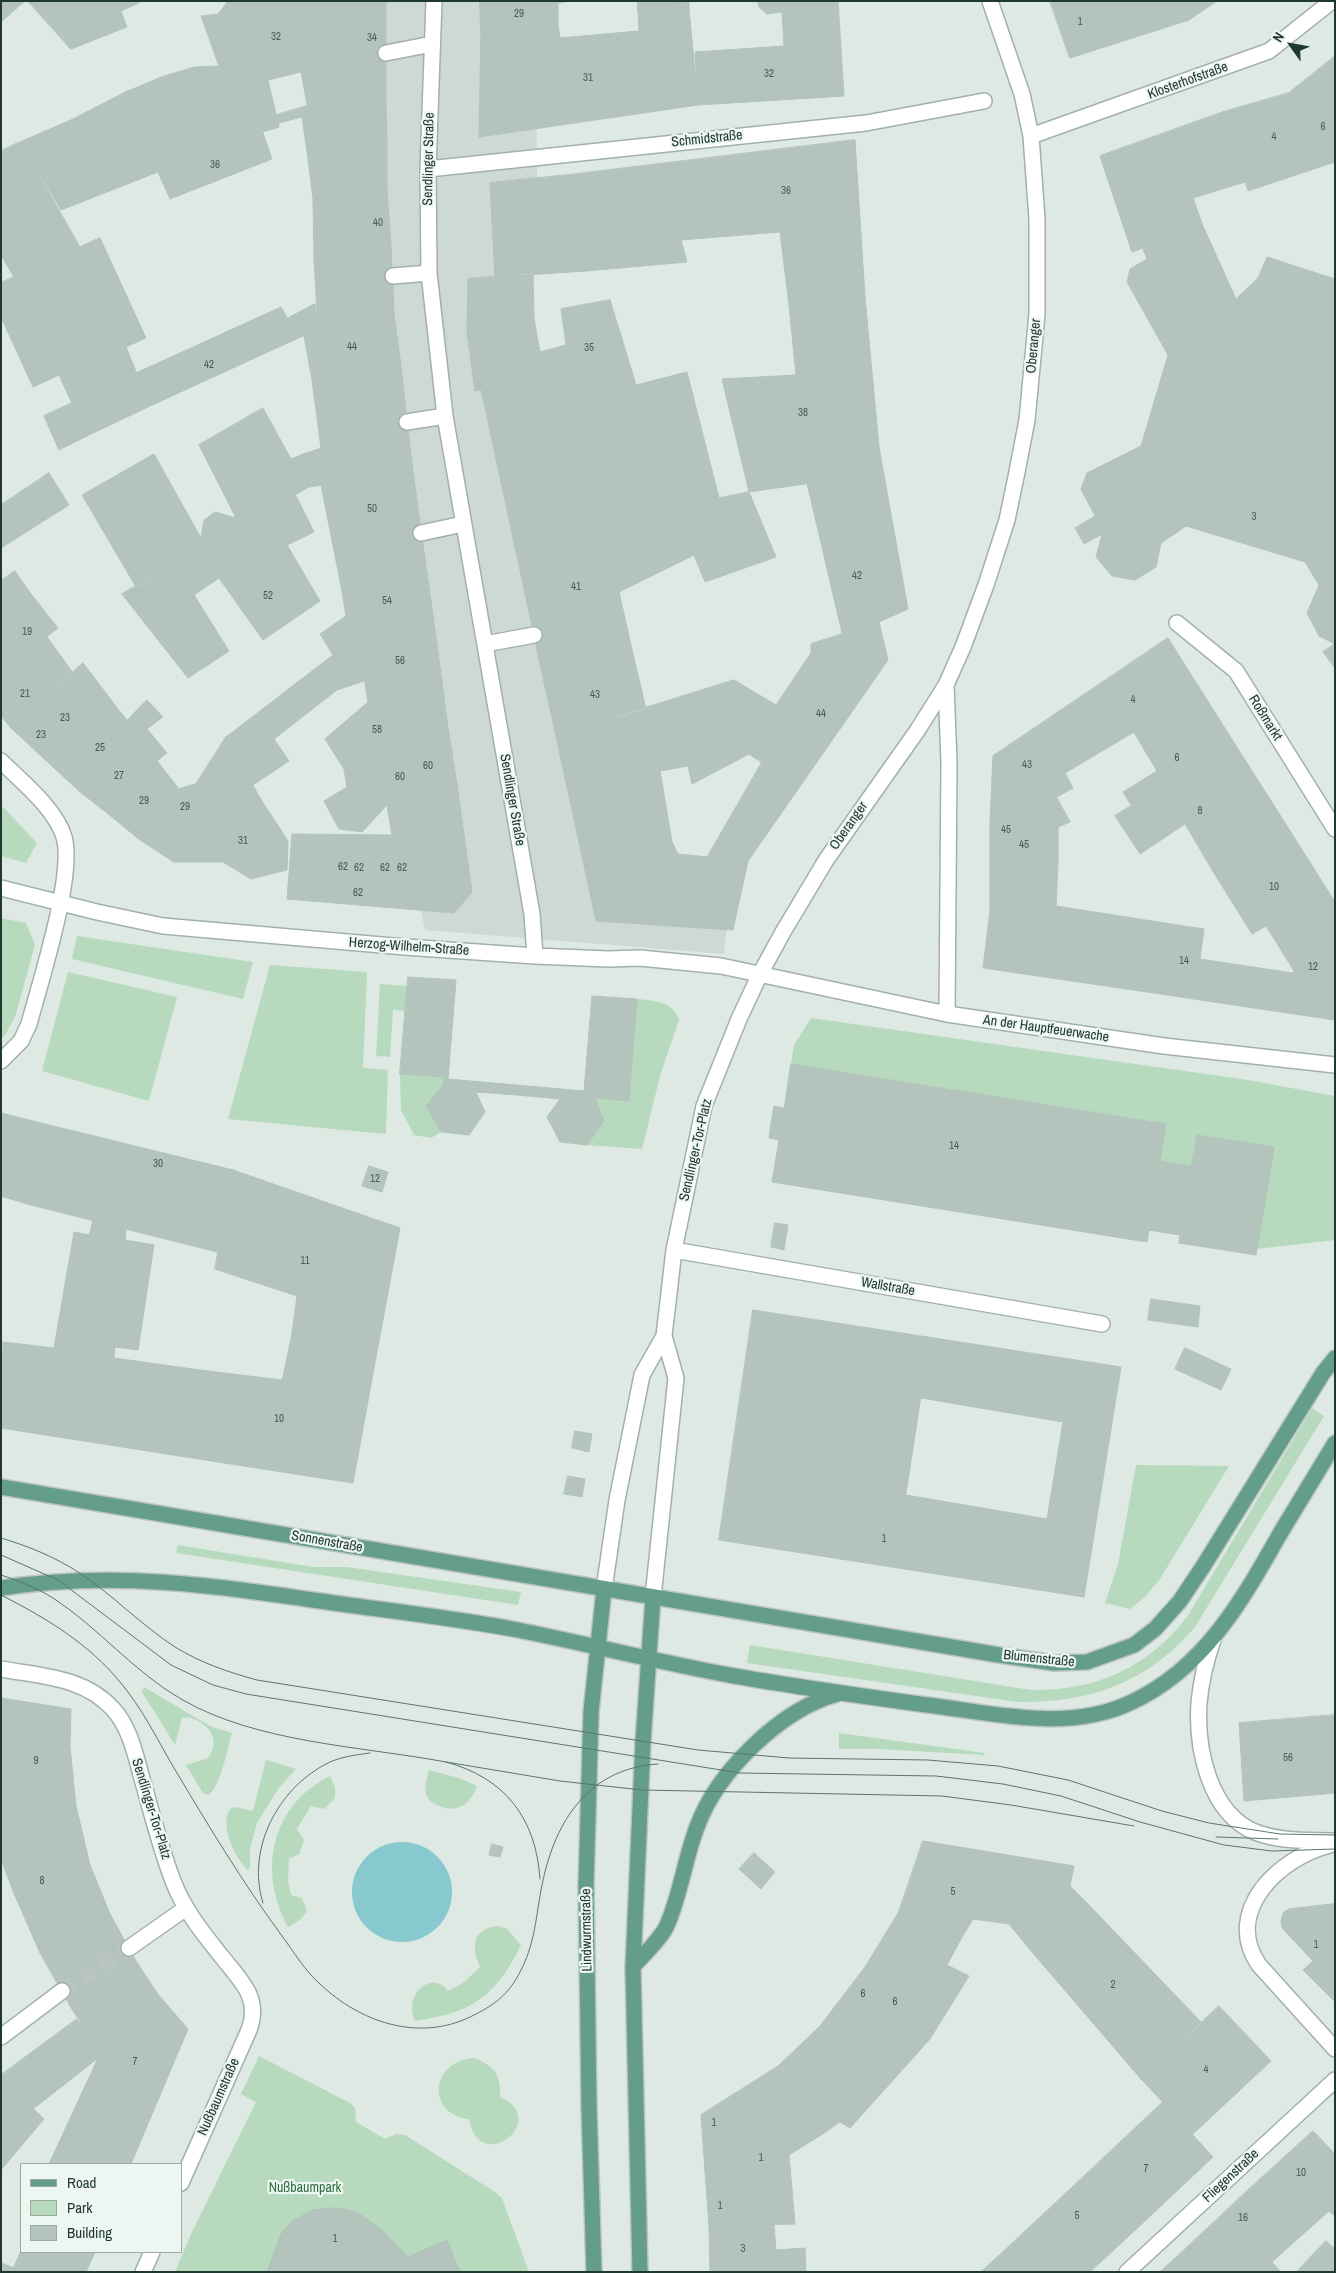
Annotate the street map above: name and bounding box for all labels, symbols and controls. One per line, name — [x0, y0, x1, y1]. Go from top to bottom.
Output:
house number: 29 — [514, 7, 524, 21]
house number: 1 — [1077, 15, 1083, 29]
north arrow — [1266, 20, 1316, 70]
text: N — [1268, 29, 1288, 45]
house number: 32 — [271, 30, 281, 44]
house number: 34 — [367, 31, 377, 45]
street label: Klosterhofstraße — [1146, 59, 1230, 103]
house number: 32 — [764, 67, 774, 81]
house number: 31 — [583, 71, 593, 85]
street label: Sendlinger Straße — [420, 112, 438, 206]
house number: 6 — [1320, 120, 1326, 134]
street label: Schmidstraße — [671, 127, 743, 151]
house number: 4 — [1271, 130, 1277, 144]
house number: 36 — [210, 158, 220, 172]
house number: 36 — [781, 184, 791, 198]
house number: 40 — [373, 216, 383, 230]
street label: Oberanger — [1023, 318, 1045, 374]
house number: 44 — [347, 340, 357, 354]
house number: 35 — [584, 341, 594, 355]
house number: 42 — [204, 358, 214, 372]
house number: 38 — [798, 406, 808, 420]
house number: 50 — [367, 502, 377, 516]
house number: 3 — [1251, 510, 1257, 524]
house number: 42 — [852, 569, 862, 583]
house number: 41 — [571, 580, 581, 594]
house number: 52 — [263, 589, 273, 603]
house number: 54 — [382, 594, 392, 608]
house number: 19 — [22, 625, 32, 639]
house number: 56 — [395, 654, 405, 668]
house number: 21 — [20, 687, 30, 701]
house number: 43 — [590, 688, 600, 702]
street label: Roßmarkt — [1245, 692, 1285, 744]
house number: 4 — [1130, 693, 1136, 707]
house number: 44 — [816, 707, 826, 721]
house number: 23 — [60, 711, 70, 725]
house number: 58 — [372, 723, 382, 737]
house number: 23 — [36, 728, 46, 742]
house number: 25 — [95, 741, 105, 755]
house number: 6 — [1174, 751, 1180, 765]
street label: Sendlinger Straße — [496, 753, 528, 847]
house number: 43 — [1022, 758, 1032, 772]
house number: 60 — [423, 759, 433, 773]
house number: 27 — [114, 769, 124, 783]
house number: 60 — [395, 770, 405, 784]
house number: 29 — [139, 794, 149, 808]
street label: Oberanger — [826, 799, 872, 853]
house number: 29 — [180, 800, 190, 814]
house number: 8 — [1197, 804, 1203, 818]
house number: 45 — [1001, 823, 1011, 837]
house number: 31 — [238, 834, 248, 848]
house number: 45 — [1019, 838, 1029, 852]
house number: 62 — [338, 860, 348, 874]
house number: 62 — [354, 861, 364, 875]
house number: 62 — [380, 861, 390, 875]
house number: 62 — [397, 861, 407, 875]
house number: 10 — [1269, 880, 1279, 894]
house number: 62 — [353, 886, 363, 900]
street label: Herzog-Wilhelm-Straße — [348, 934, 470, 960]
house number: 14 — [1179, 954, 1189, 968]
house number: 12 — [1308, 960, 1318, 974]
street label: An der Hauptfeuerwache — [982, 1012, 1110, 1046]
street label: Sendlinger-Tor-Platz — [676, 1097, 716, 1203]
house number: 14 — [949, 1139, 959, 1153]
house number: 30 — [153, 1157, 163, 1171]
house number: 12 — [370, 1172, 380, 1186]
house number: 11 — [300, 1254, 310, 1268]
street label: Wallstraße — [860, 1274, 916, 1300]
house number: 10 — [274, 1412, 284, 1426]
street label: Sonnenstraße — [290, 1527, 364, 1557]
house number: 1 — [881, 1532, 887, 1546]
street label: Blumenstraße — [1003, 1647, 1075, 1671]
house number: 56 — [1283, 1751, 1293, 1765]
house number: 9 — [33, 1754, 39, 1768]
street label: Sendlinger-Tor-Platz — [128, 1757, 174, 1861]
house number: 8 — [39, 1874, 45, 1888]
house number: 5 — [950, 1885, 956, 1899]
street label: Lindwurmstraße — [578, 1888, 596, 1972]
house number: 1 — [1313, 1938, 1319, 1952]
house number: 2 — [1110, 1978, 1116, 1992]
house number: 6 — [860, 1987, 866, 2001]
house number: 6 — [892, 1995, 898, 2009]
house number: 7 — [132, 2055, 138, 2069]
street label: Nußbaumstraße — [194, 2056, 244, 2138]
house number: 4 — [1203, 2063, 1209, 2077]
house number: 1 — [711, 2116, 717, 2130]
street label: Fliegenstraße — [1199, 2146, 1263, 2206]
house number: 1 — [758, 2151, 764, 2165]
house number: 7 — [1143, 2162, 1149, 2176]
legend — [20, 2163, 182, 2253]
house number: 10 — [1296, 2166, 1306, 2180]
text: Road — [67, 2172, 96, 2193]
park label: Nußbaumpark — [269, 2180, 341, 2196]
text: Park — [67, 2197, 92, 2218]
house number: 1 — [717, 2199, 723, 2213]
house number: 5 — [1074, 2209, 1080, 2223]
house number: 16 — [1238, 2211, 1248, 2225]
text: Building — [67, 2222, 112, 2243]
house number: 1 — [332, 2232, 338, 2246]
house number: 3 — [740, 2242, 746, 2256]

